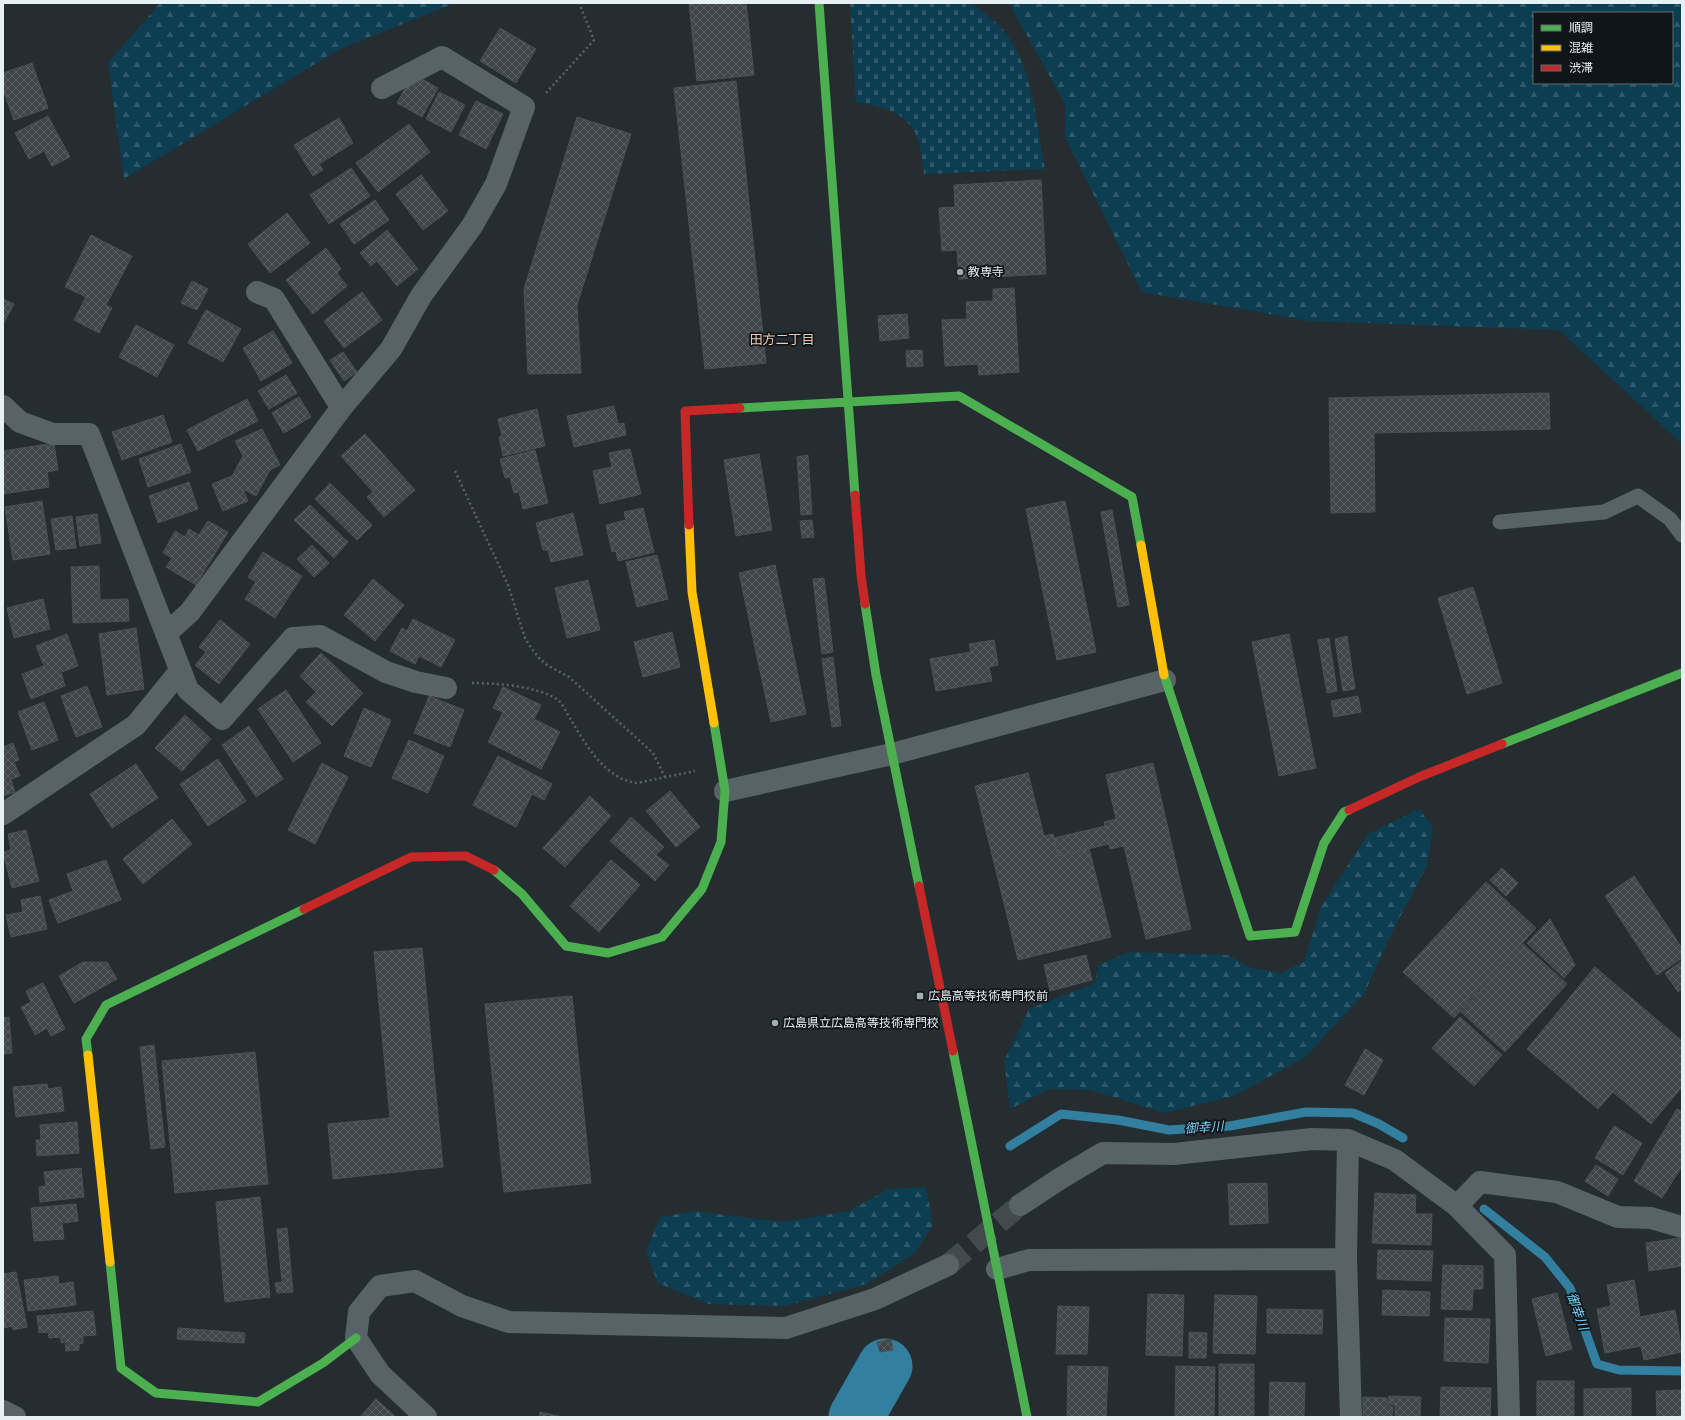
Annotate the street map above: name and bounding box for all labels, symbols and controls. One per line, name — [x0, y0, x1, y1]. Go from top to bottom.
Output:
legend — [1533, 12, 1673, 84]
text: 順調 — [1569, 20, 1593, 34]
text: 混雑 — [1569, 40, 1593, 54]
text: 渋滞 — [1569, 60, 1593, 74]
place label: 教専寺 — [968, 264, 1004, 278]
marker: 教専寺 — [955, 267, 965, 277]
district label: 田方二丁目 — [749, 331, 815, 347]
place label: 広島高等技術専門校前 — [928, 988, 1048, 1002]
marker: 広島高等技術専門校前 — [915, 991, 925, 1001]
place label: 広島県立広島高等技術専門校 — [783, 1015, 939, 1029]
marker: 広島県立広島高等技術専門校 — [770, 1018, 780, 1028]
water label: 御幸川 — [1184, 1118, 1226, 1136]
water label: 御幸川 — [1564, 1290, 1593, 1334]

